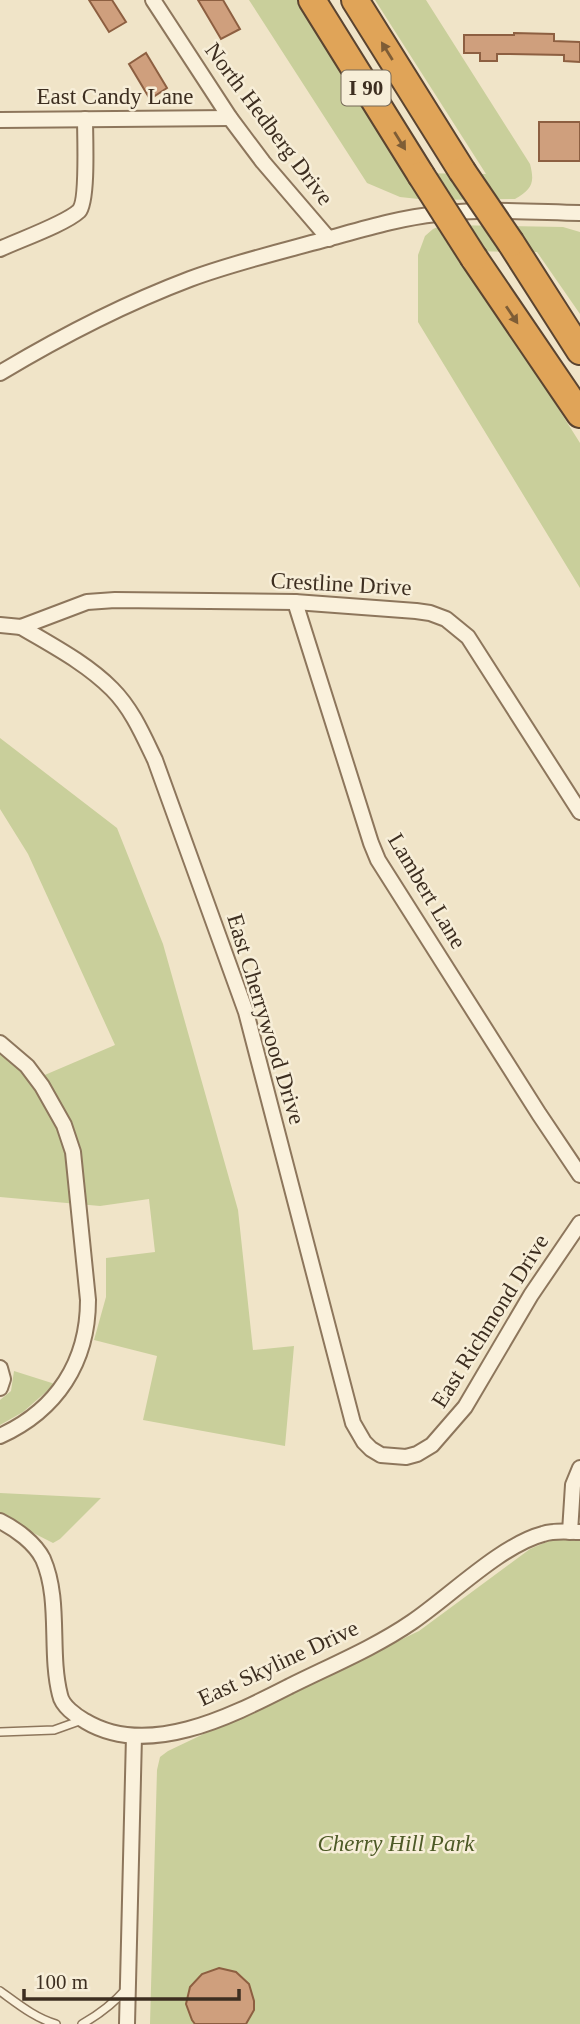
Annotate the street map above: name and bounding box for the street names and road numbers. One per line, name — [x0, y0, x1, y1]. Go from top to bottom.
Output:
street label: North Hedberg Drive — [200, 38, 338, 210]
road number: I 90 — [342, 70, 390, 106]
street label: East Candy Lane — [36, 84, 194, 109]
street label: Crestline Drive — [270, 568, 412, 600]
street label: Lambert Lane — [383, 829, 471, 953]
street label: East Cherrywood Drive — [222, 911, 310, 1127]
street label: East Richmond Drive — [427, 1230, 553, 1412]
street label: East Skyline Drive — [194, 1615, 362, 1711]

